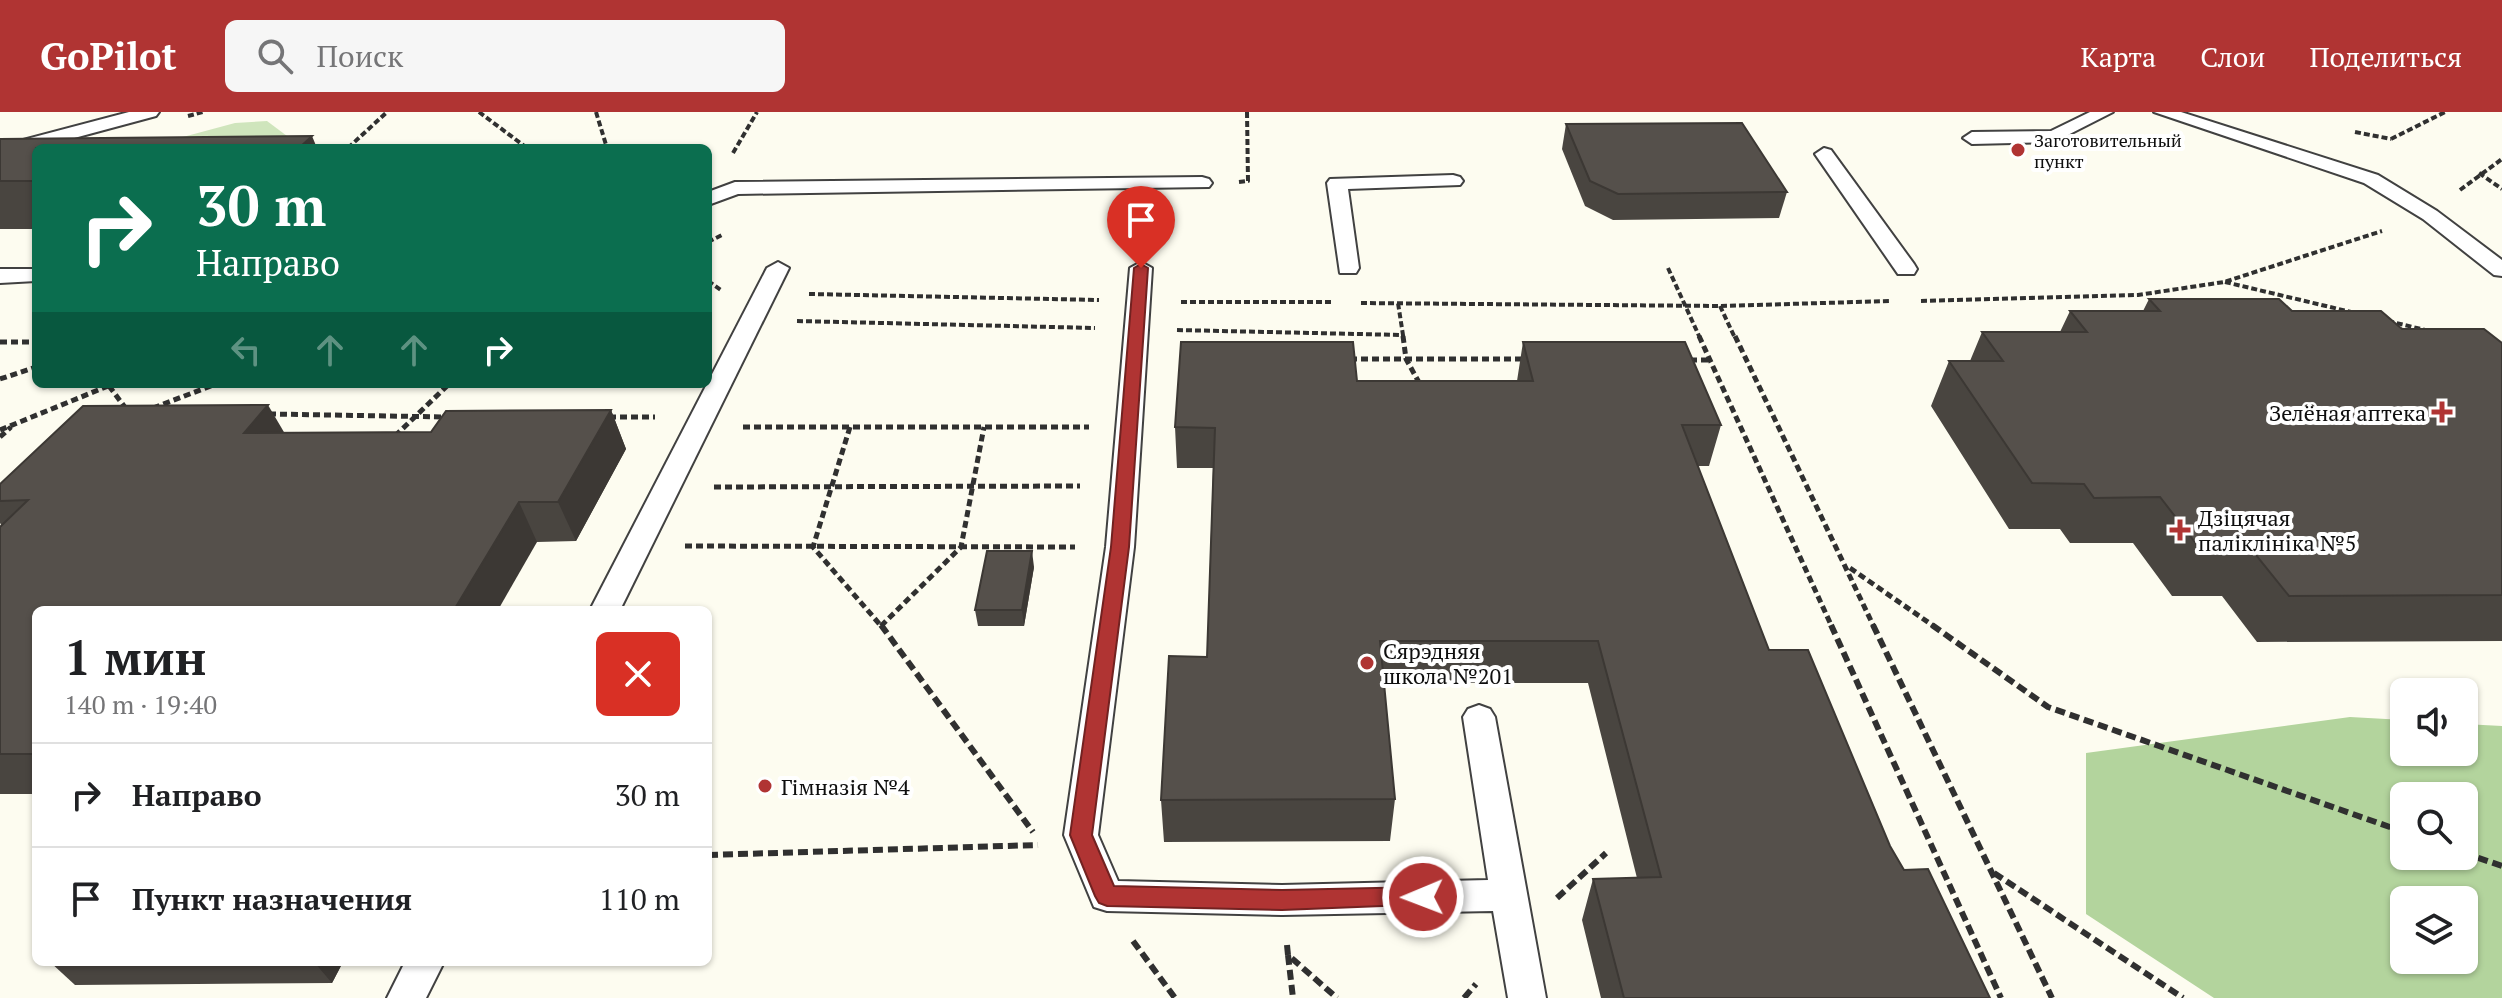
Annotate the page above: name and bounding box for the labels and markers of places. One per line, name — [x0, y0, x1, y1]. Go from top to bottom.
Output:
place label: Заготовительный пункт — [2034, 128, 2182, 173]
marker: Заготовительный пункт — [2009, 141, 2027, 159]
pin — [1107, 186, 1175, 268]
place label: Зелёная аптека — [2269, 398, 2426, 427]
marker: Зелёная аптека — [2433, 403, 2451, 421]
place label: Дзіцячая паліклініка №5 — [2198, 503, 2357, 557]
marker: Дзіцячая паліклініка №5 — [2169, 519, 2191, 541]
place label: Сярэдняя школа №201 — [1383, 636, 1513, 690]
marker: Сярэдняя школа №201 — [1358, 654, 1376, 672]
place label: Гімназія №4 — [781, 772, 910, 801]
marker: Гімназія №4 — [756, 777, 774, 795]

